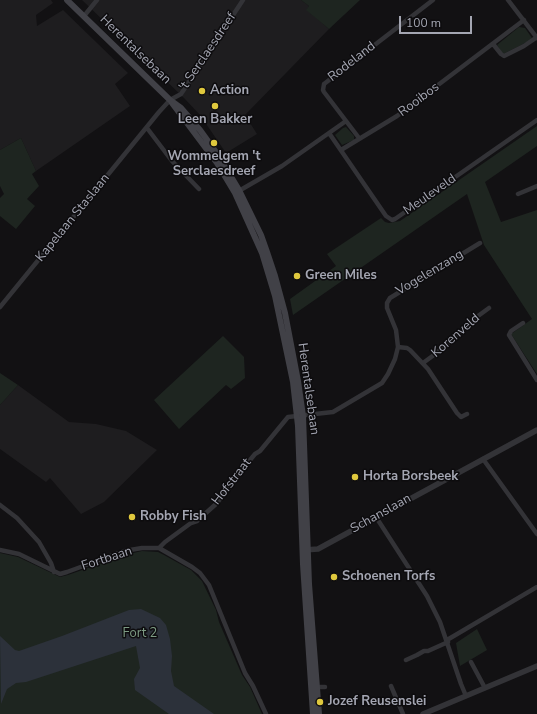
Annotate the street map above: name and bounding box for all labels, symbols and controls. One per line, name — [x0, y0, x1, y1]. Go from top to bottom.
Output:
scale bar — [401, 8, 474, 34]
street label: 't Serclaesdreef — [176, 10, 240, 94]
street label: Herentalsebaan — [96, 12, 174, 88]
text: 100 m — [406, 15, 441, 31]
street label: Rodeland — [325, 39, 379, 85]
street label: Rooibos — [396, 80, 442, 120]
place label: Action — [210, 83, 249, 99]
marker: Action — [197, 86, 207, 96]
marker: Leen Bakker — [210, 101, 220, 111]
place label: Leen Bakker — [178, 112, 252, 128]
marker: Wommelgem 't Serclaesdreef — [209, 138, 219, 148]
place label: Wommelgem 't Serclaesdreef — [167, 149, 261, 180]
street label: Kapelaan Staslaan — [33, 171, 113, 265]
street label: Meuleveld — [401, 171, 459, 219]
street label: Vogelenzang — [393, 247, 467, 299]
place label: Green Miles — [305, 268, 377, 284]
marker: Green Miles — [292, 271, 302, 281]
street label: Korenveld — [429, 311, 483, 361]
street label: Herentalsebaan — [294, 342, 322, 436]
street label: Hofstraat — [209, 456, 255, 508]
place label: Horta Borsbeek — [363, 469, 458, 485]
marker: Horta Borsbeek — [350, 472, 360, 482]
street label: Schanslaan — [348, 491, 414, 537]
place label: Robby Fish — [140, 509, 207, 525]
marker: Robby Fish — [127, 512, 137, 522]
street label: Fortbaan — [80, 543, 134, 575]
place label: Schoenen Torfs — [342, 569, 435, 585]
marker: Schoenen Torfs — [329, 572, 339, 582]
park label: Fort 2 — [123, 626, 157, 642]
place label: Jozef Reusenslei — [328, 694, 426, 710]
marker: Jozef Reusenslei — [315, 697, 325, 707]

